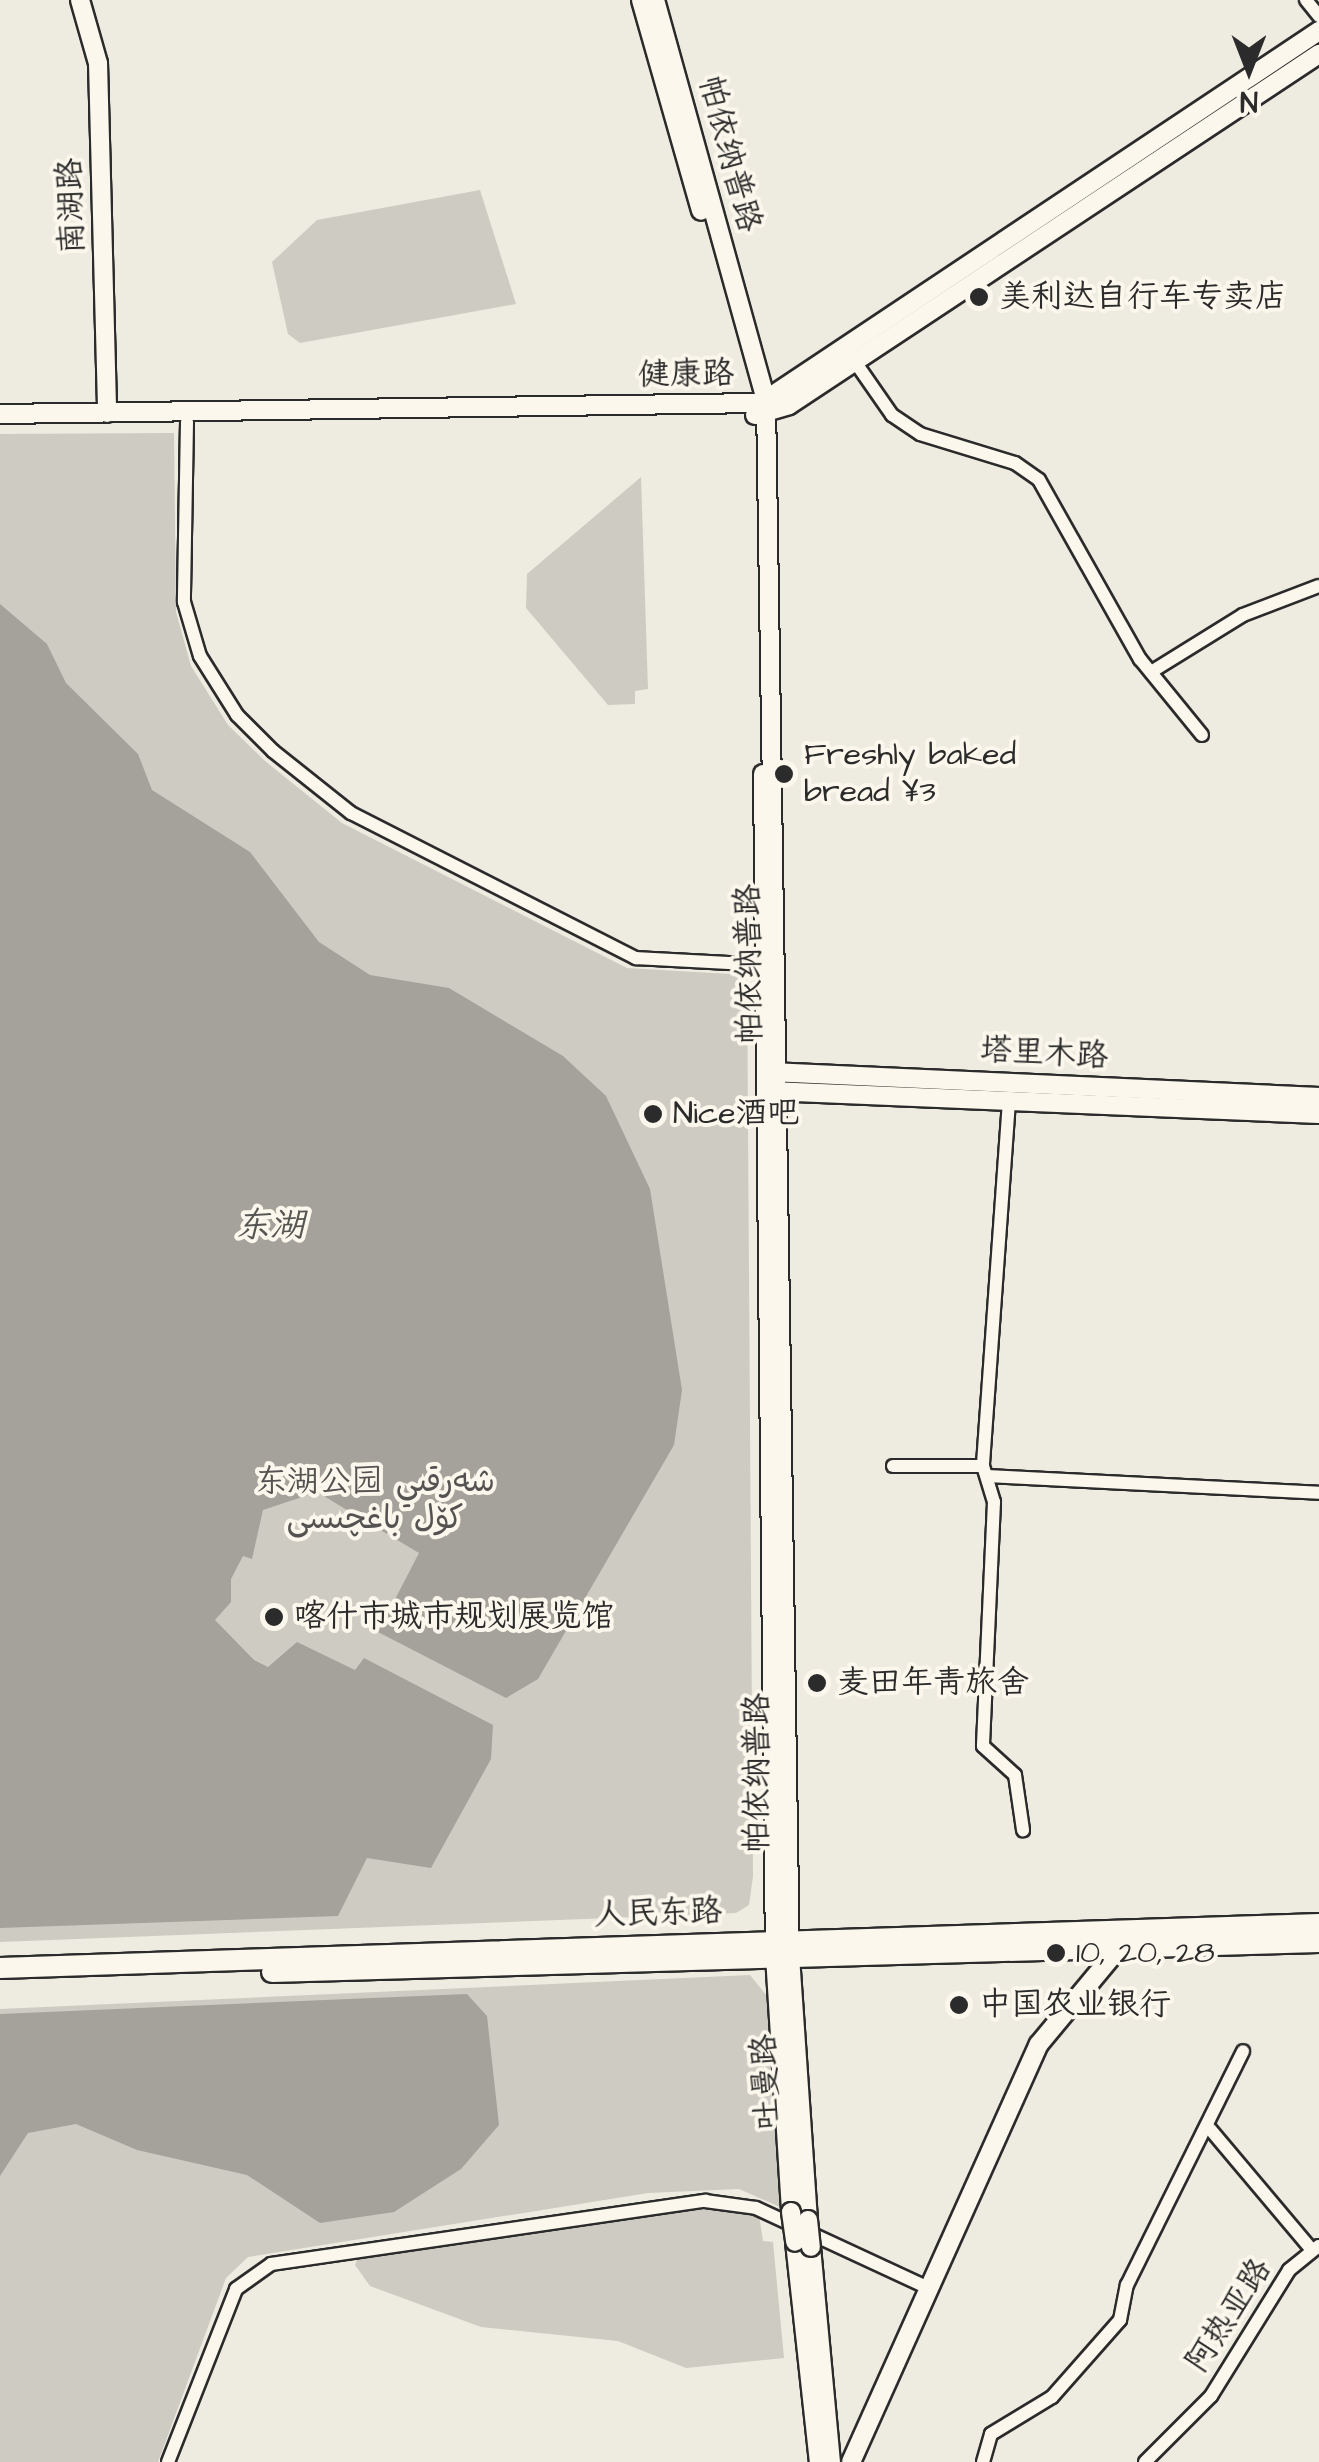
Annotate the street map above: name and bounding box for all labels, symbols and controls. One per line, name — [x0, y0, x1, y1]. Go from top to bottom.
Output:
north arrow — [1199, 20, 1299, 120]
street label: 帕依纳普路 — [690, 72, 768, 236]
text: N — [1240, 81, 1258, 120]
street label: 南湖路 — [51, 157, 93, 255]
place label: 美利达自行车专卖店 — [999, 278, 1287, 316]
marker: 美利达自行车专卖店 — [968, 286, 990, 308]
street label: 健康路 — [638, 355, 734, 395]
place label: Freshly baked bread ¥3 — [804, 737, 1016, 812]
marker: Freshly baked bread ¥3 — [773, 763, 795, 785]
street label: 帕依纳普路 — [729, 884, 771, 1044]
street label: 塔里木路 — [979, 1031, 1109, 1077]
place label: Nice酒吧 — [673, 1095, 799, 1133]
marker: Nice酒吧 — [642, 1103, 664, 1125]
water label: 东湖 — [235, 1205, 305, 1247]
park label: 东湖公园 شەرقىي كۆل باغچىسى — [255, 1464, 495, 1539]
place label: 喀什市城市规划展览馆 — [294, 1598, 614, 1636]
marker: 喀什市城市规划展览馆 — [263, 1606, 285, 1628]
place label: 麦田年青旅舍 — [837, 1664, 1029, 1702]
marker: 麦田年青旅舍 — [806, 1672, 828, 1694]
street label: 帕依纳普路 — [739, 1693, 777, 1853]
street label: 人民东路 — [593, 1893, 723, 1935]
place label: 10, 20, 28 — [1076, 1934, 1215, 1972]
marker: 10, 20, 28 — [1045, 1942, 1067, 1964]
place label: 中国农业银行 — [979, 1986, 1171, 2024]
marker: 中国农业银行 — [948, 1994, 970, 2016]
street label: 吐曼路 — [745, 2033, 789, 2131]
street label: 阿热亚路 — [1178, 2252, 1280, 2380]

